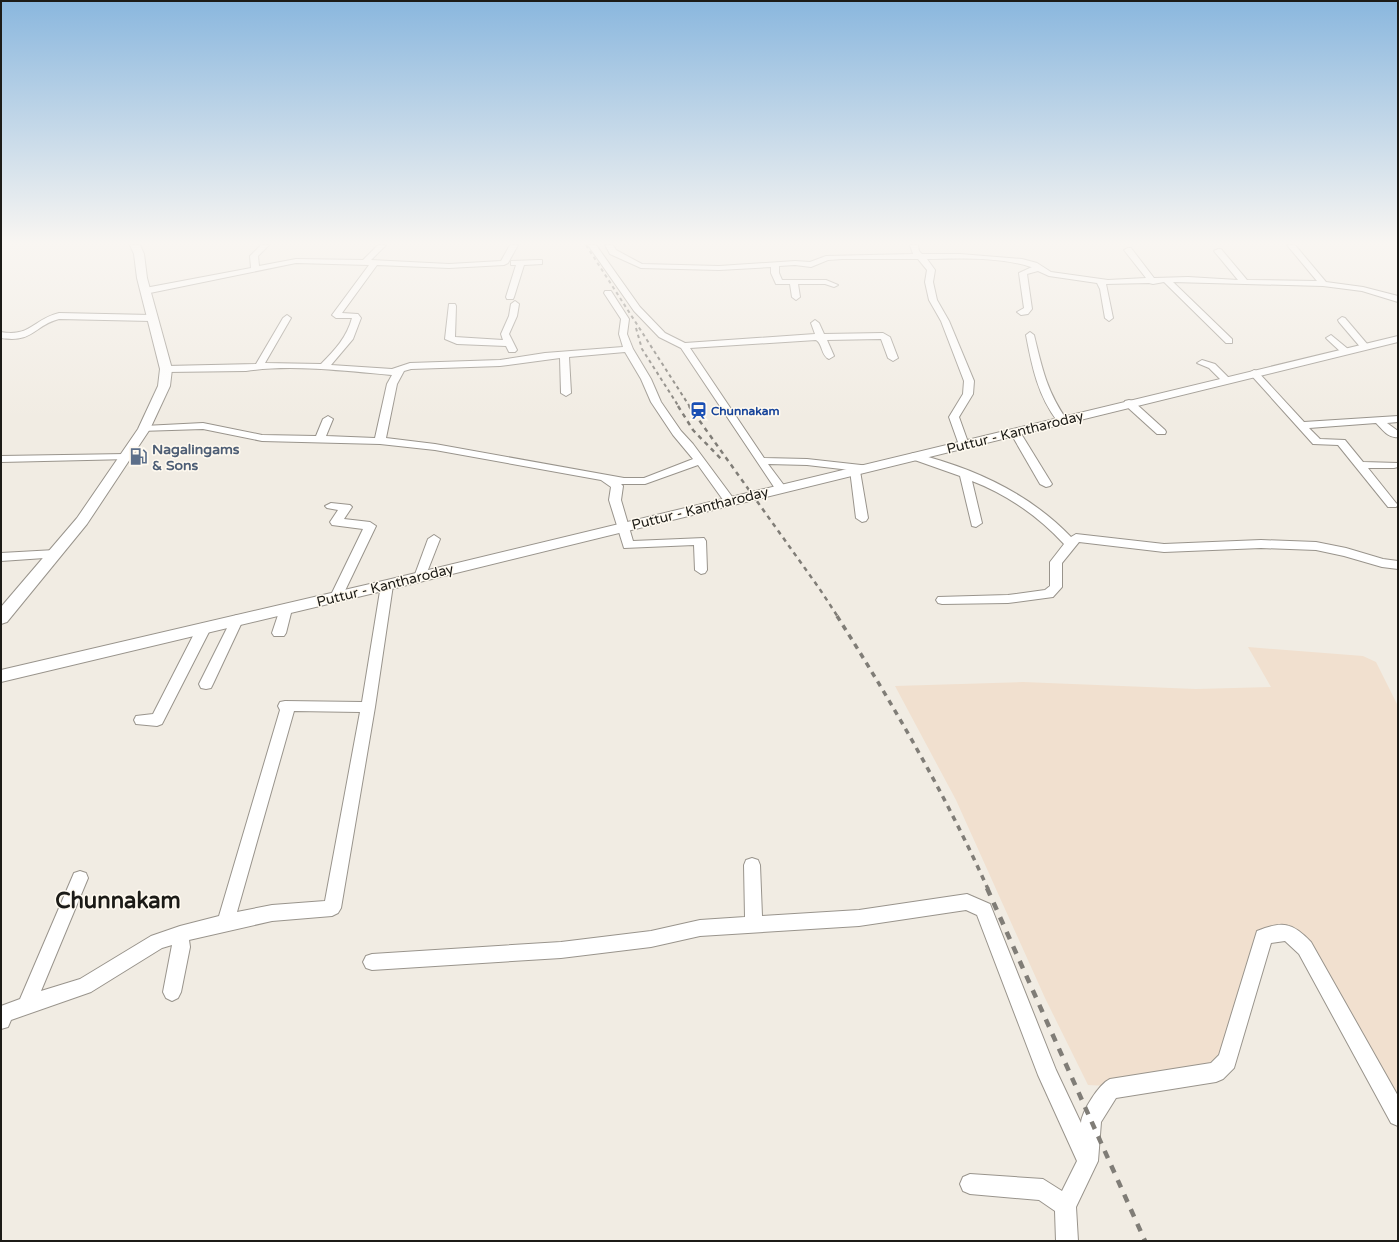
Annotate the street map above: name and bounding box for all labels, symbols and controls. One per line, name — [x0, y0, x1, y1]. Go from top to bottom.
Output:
station icon: Chunnakam — [688, 401, 708, 421]
place label: Chunnakam — [711, 404, 779, 418]
street label: Puttur - Kantharoday — [945, 407, 1086, 458]
place label: Nagalingams & Sons — [152, 441, 240, 474]
fuel station icon: Nagalingams & Sons — [129, 447, 149, 467]
street label: Puttur - Kantharoday — [630, 483, 771, 534]
street label: Puttur - Kantharoday — [315, 560, 456, 611]
district label: Chunnakam — [55, 888, 181, 914]

